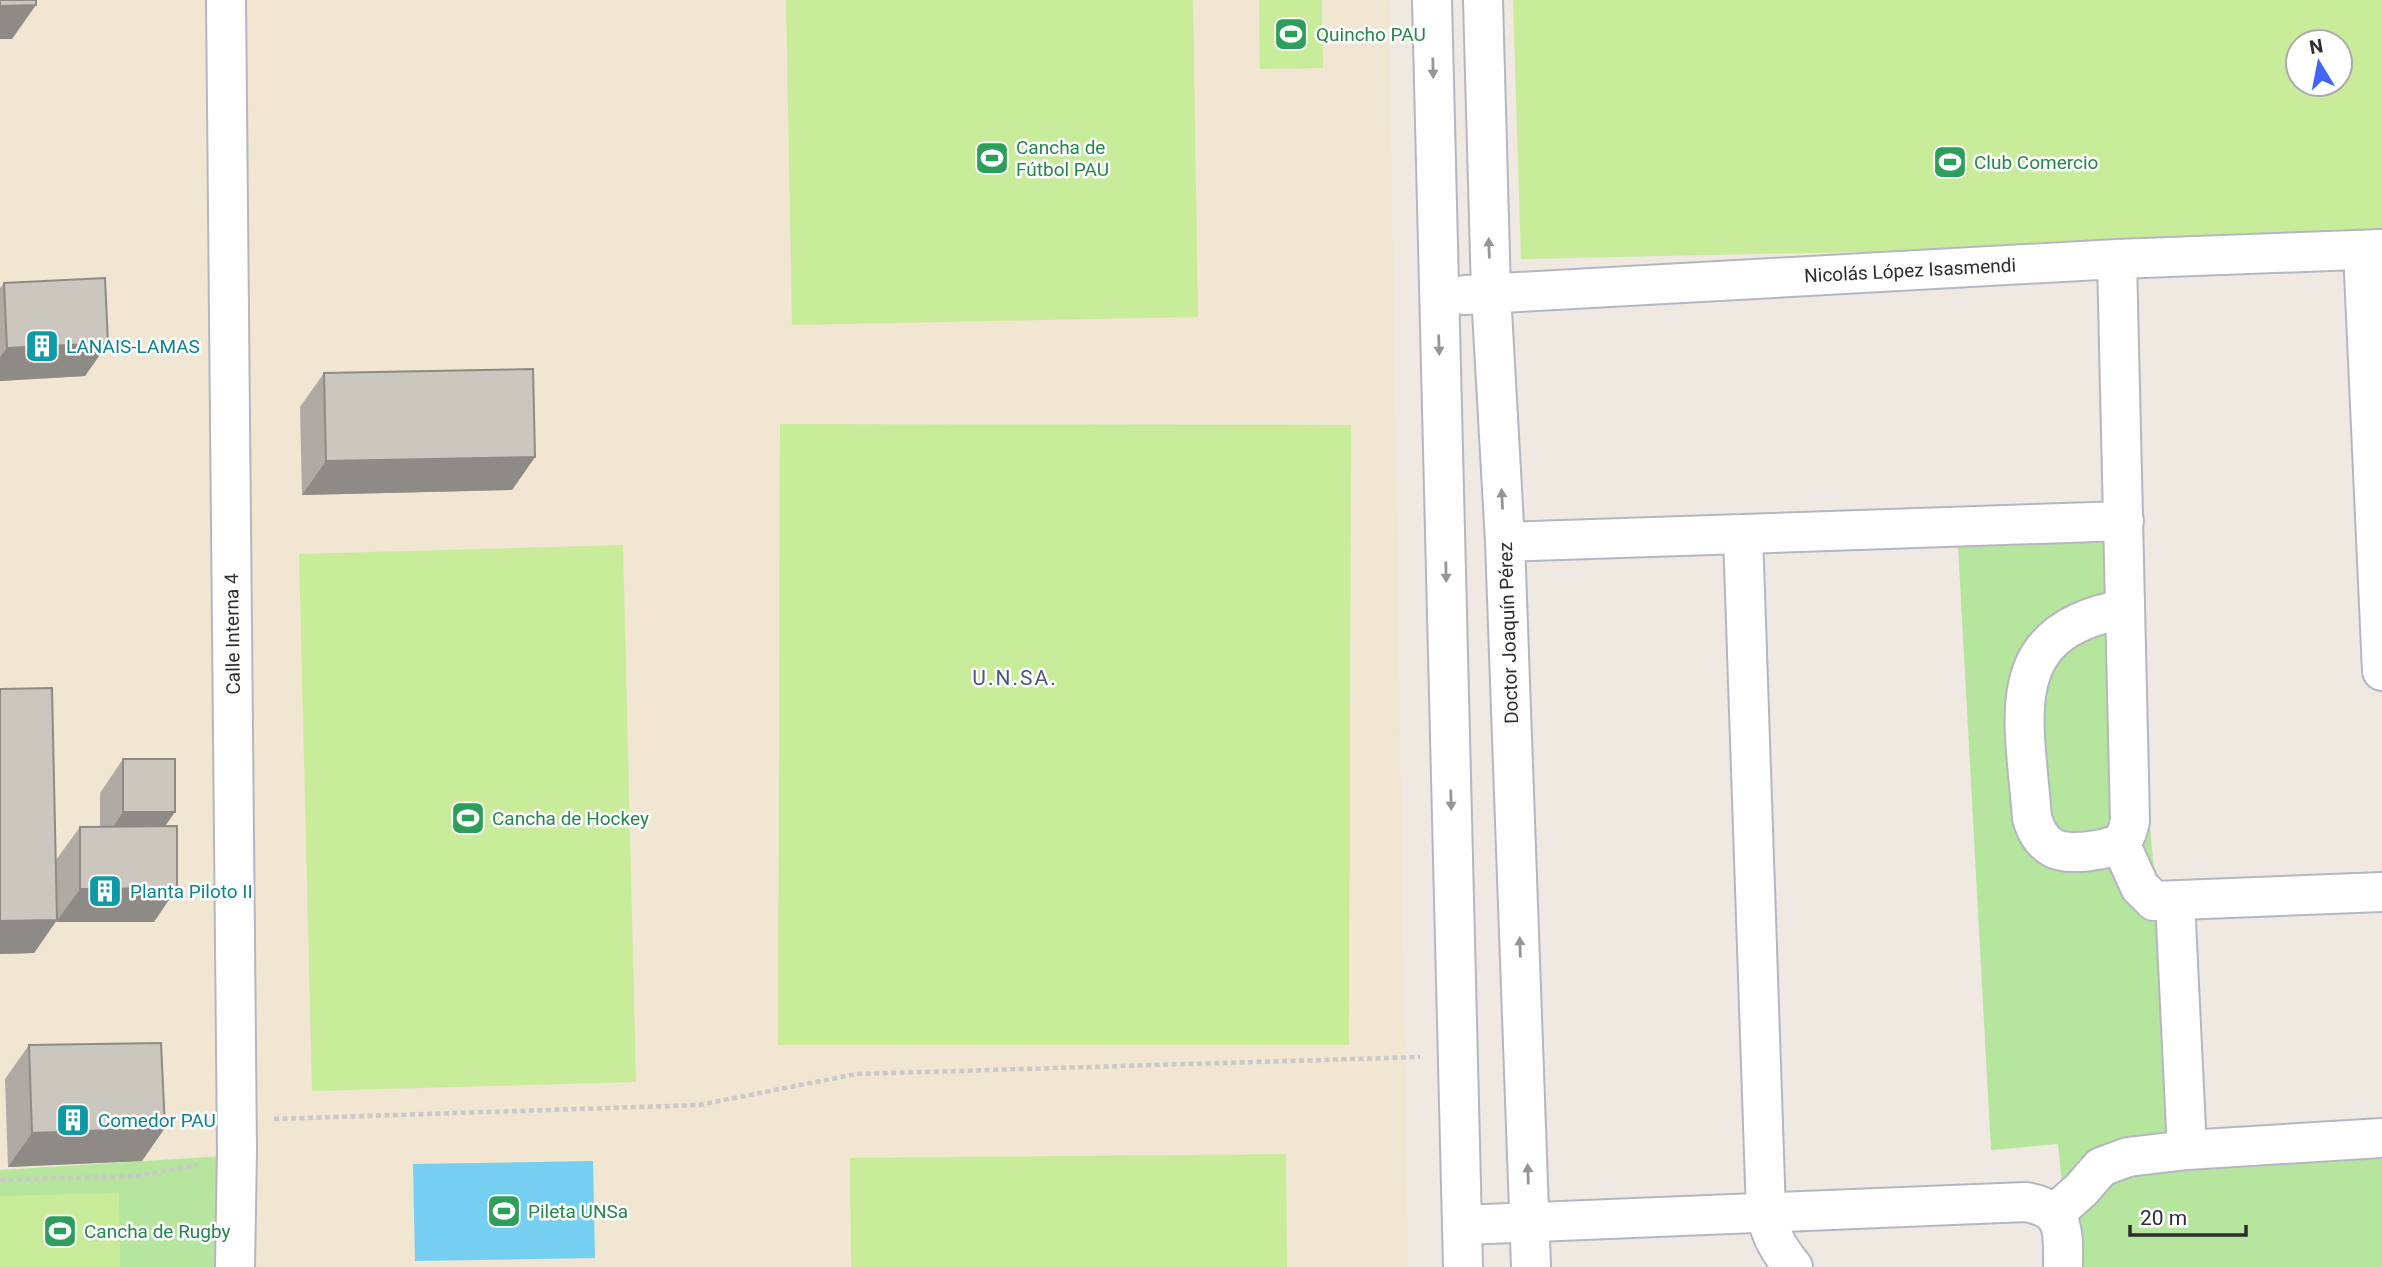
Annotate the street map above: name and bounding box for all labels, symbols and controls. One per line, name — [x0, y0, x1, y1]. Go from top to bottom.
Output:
sports icon: Quincho PAU — [1272, 15, 1310, 53]
place label: Quincho PAU — [1316, 23, 1426, 46]
north arrow — [2284, 28, 2354, 98]
text: N — [2308, 34, 2325, 59]
one-way arrow — [1428, 57, 1439, 79]
place label: Cancha de Fútbol PAU — [1016, 136, 1109, 181]
sports icon: Cancha de Fútbol PAU — [973, 139, 1011, 177]
sports icon: Club Comercio — [1931, 143, 1969, 181]
place label: Club Comercio — [1974, 151, 2098, 174]
one-way arrow — [1484, 236, 1495, 258]
street label: Nicolás López Isasmendi — [1804, 253, 2017, 288]
building icon: LANAIS-LAMAS — [23, 327, 61, 365]
one-way arrow — [1434, 334, 1445, 356]
place label: LANAIS-LAMAS — [66, 335, 200, 358]
one-way arrow — [1496, 488, 1507, 510]
street label: Doctor Joaquín Pérez — [1494, 542, 1523, 724]
one-way arrow — [1441, 561, 1452, 583]
street label: Calle Interna 4 — [220, 573, 245, 695]
district label: U.N.SA. — [972, 666, 1058, 690]
one-way arrow — [1445, 789, 1457, 811]
sports icon: Cancha de Hockey — [449, 799, 487, 837]
place label: Cancha de Hockey — [492, 807, 649, 830]
building icon: Planta Piloto II — [86, 872, 124, 910]
place label: Planta Piloto II — [130, 880, 253, 903]
one-way arrow — [1514, 936, 1525, 958]
building icon: Comedor PAU — [54, 1101, 92, 1139]
place label: Comedor PAU — [98, 1109, 216, 1132]
one-way arrow — [1523, 1163, 1534, 1185]
sports icon: Pileta UNSa — [485, 1192, 523, 1230]
scale bar — [2130, 1194, 2246, 1238]
place label: Pileta UNSa — [528, 1200, 628, 1223]
text: 20 m — [2140, 1206, 2187, 1230]
sports icon: Cancha de Rugby — [41, 1212, 79, 1250]
place label: Cancha de Rugby — [84, 1220, 231, 1243]

